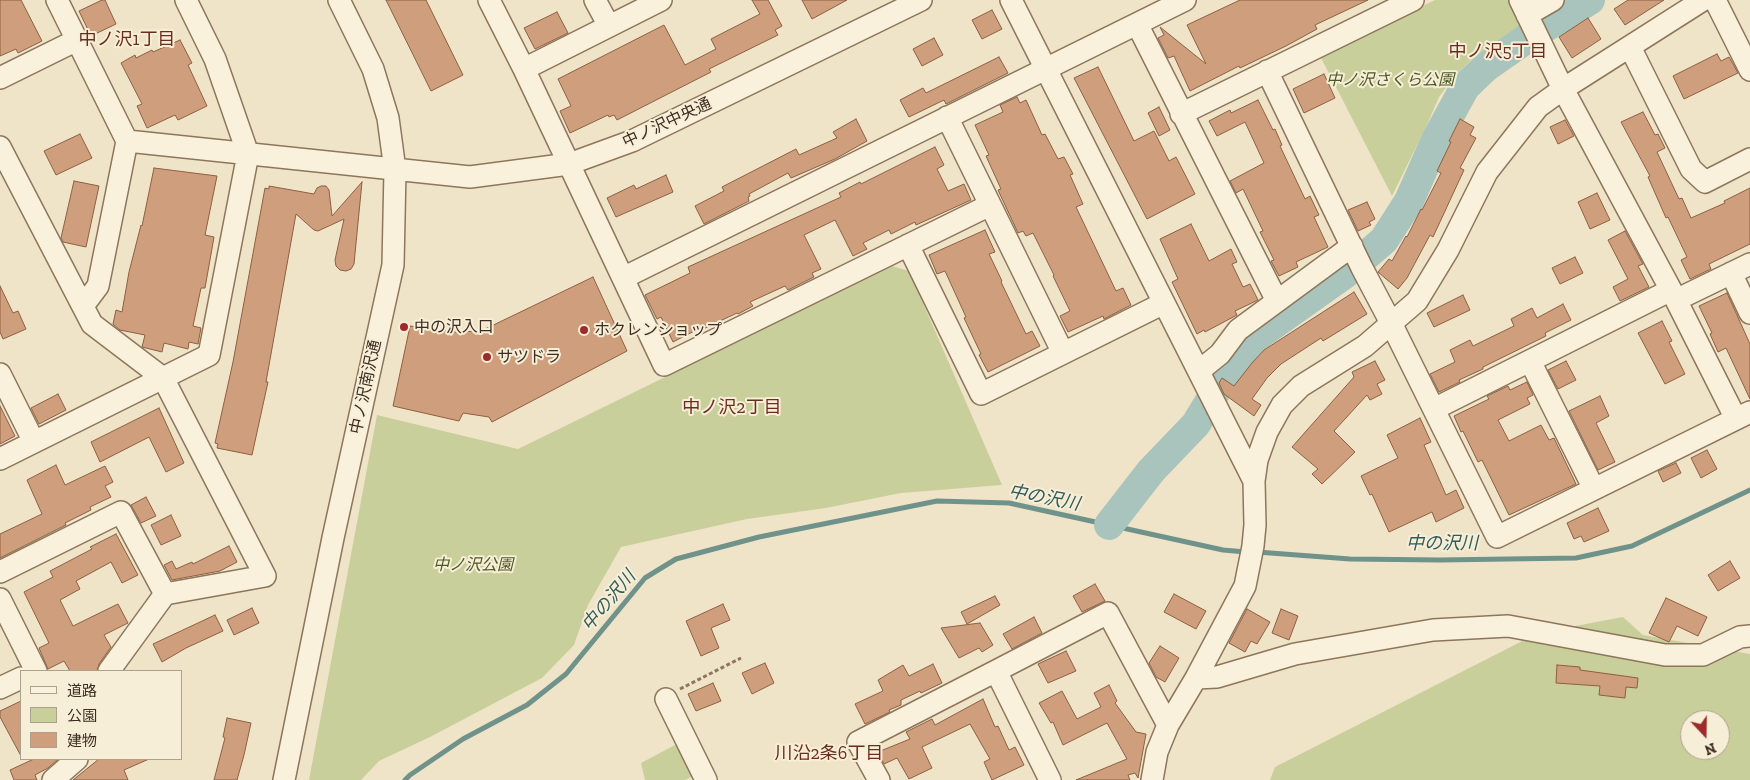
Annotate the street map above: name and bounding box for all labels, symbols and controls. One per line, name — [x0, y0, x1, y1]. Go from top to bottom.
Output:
district label: 中ノ沢1丁目 — [79, 29, 175, 51]
district label: 中ノ沢5丁目 — [1448, 41, 1548, 63]
park label: 中ノ沢さくら公園 — [1326, 70, 1454, 90]
street label: 中ノ沢中央通 — [619, 94, 715, 152]
place label: 中の沢入口 — [414, 317, 494, 337]
place label: ホクレンショップ — [594, 320, 722, 340]
marker: 中の沢入口 — [398, 321, 410, 333]
marker: ホクレンショップ — [578, 324, 590, 336]
street label: 中ノ沢南沢通 — [347, 338, 385, 436]
place label: サツドラ — [497, 347, 561, 367]
marker: サツドラ — [481, 351, 493, 363]
district label: 中ノ沢2丁目 — [682, 397, 782, 419]
water label: 中の沢川 — [1007, 481, 1081, 515]
water label: 中の沢川 — [1406, 533, 1478, 555]
park label: 中ノ沢公園 — [433, 555, 513, 575]
water label: 中の沢川 — [578, 566, 640, 636]
legend — [20, 670, 182, 760]
text: 道路 — [67, 682, 97, 700]
text: 公園 — [67, 707, 97, 725]
north arrow — [1680, 710, 1730, 760]
text: 建物 — [67, 732, 97, 750]
text: N — [1702, 739, 1718, 758]
district label: 川沿2条6丁目 — [775, 743, 883, 765]

